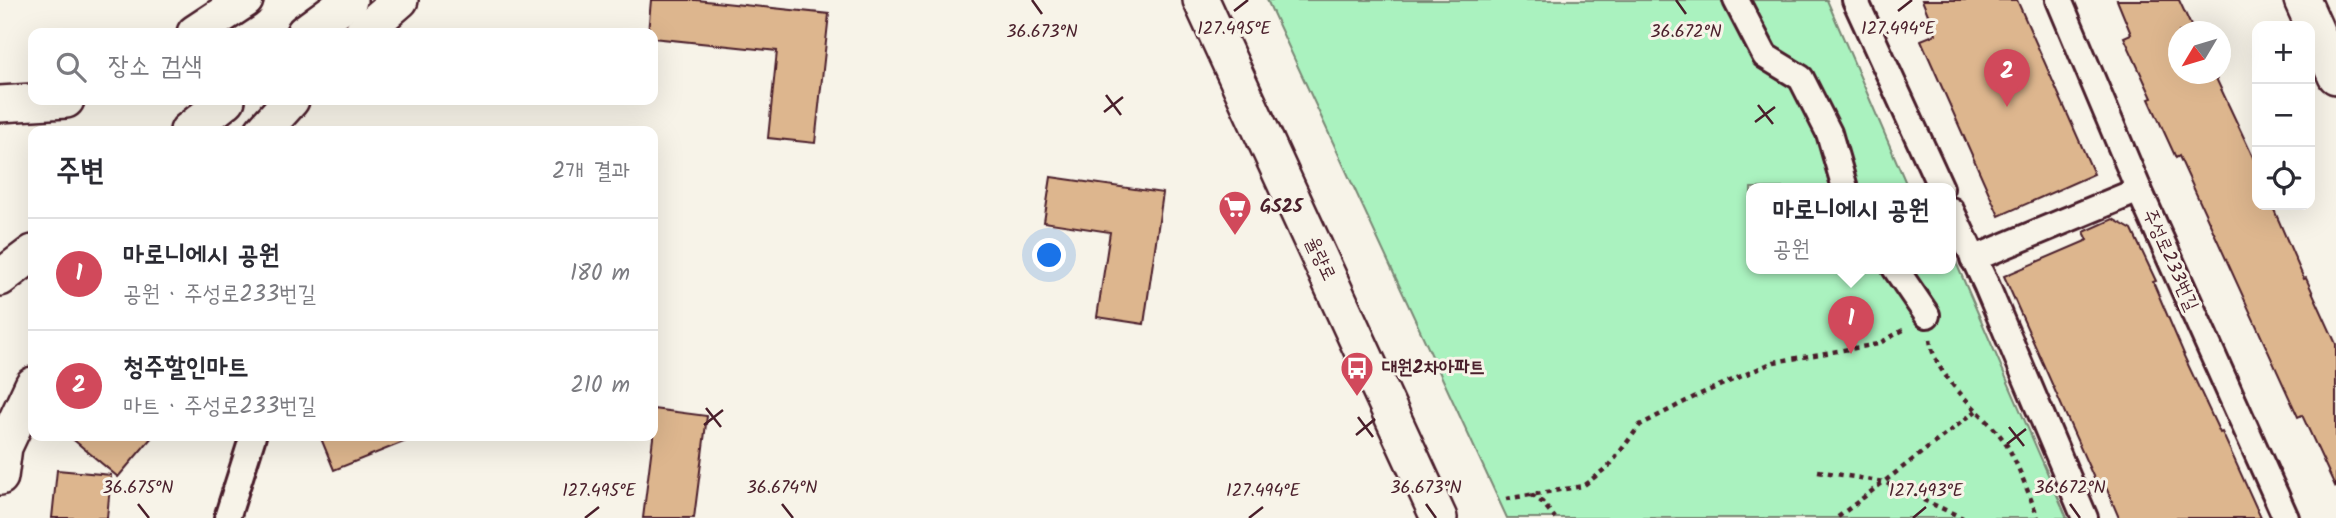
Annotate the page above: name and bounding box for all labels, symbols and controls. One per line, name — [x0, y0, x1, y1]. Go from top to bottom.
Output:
text: 127.495°E — [1197, 15, 1271, 44]
text: 127.494°E — [1861, 15, 1935, 44]
text: 36.673°N — [1006, 18, 1078, 47]
text: 36.672°N — [1650, 18, 1722, 47]
north arrow — [2168, 21, 2231, 84]
map controls — [2252, 21, 2315, 210]
button: + — [2252, 21, 2315, 84]
search box — [28, 28, 658, 105]
text: 장소 검색 — [108, 46, 202, 88]
icon: search — [52, 48, 90, 86]
pin: 2 — [1984, 49, 2030, 107]
button: − — [2252, 84, 2315, 147]
button: locate — [2252, 147, 2315, 210]
text: 주변 — [56, 148, 104, 196]
text: 2개 결과 — [552, 154, 630, 190]
popup — [1746, 183, 1956, 274]
supermarket icon: GS25 — [1216, 188, 1254, 237]
text: 마로니에시 공원 — [1773, 190, 1929, 232]
place label: GS25 — [1260, 192, 1304, 222]
street label: 주성로233번길 — [2134, 204, 2206, 316]
street label: 율량로 — [1297, 232, 1343, 286]
text: 공원 — [1773, 232, 1810, 268]
text: 마로니에시 공원 — [123, 235, 279, 277]
your location — [1032, 238, 1066, 272]
text: 1 — [76, 256, 82, 292]
text: 180 m — [570, 256, 630, 292]
text: 공원 · 주성로233번길 — [123, 277, 316, 313]
pin: 1 — [1828, 296, 1874, 354]
text: 청주할인마트 — [123, 347, 249, 389]
bus stop icon: 대원2차아파트 — [1338, 349, 1376, 398]
place label: 대원2차아파트 — [1382, 353, 1485, 383]
text: 2 — [72, 368, 86, 404]
text: 210 m — [570, 368, 630, 404]
text: 마트 · 주성로233번길 — [123, 389, 316, 425]
text: 36.675°N — [103, 474, 173, 503]
text: 36.674°N — [746, 474, 818, 503]
text: 36.673°N — [1390, 474, 1462, 503]
text: 36.672°N — [2034, 474, 2106, 503]
text: 127.495°E — [562, 477, 636, 506]
text: 127.494°E — [1226, 477, 1300, 506]
text: 127.493°E — [1889, 477, 1964, 506]

